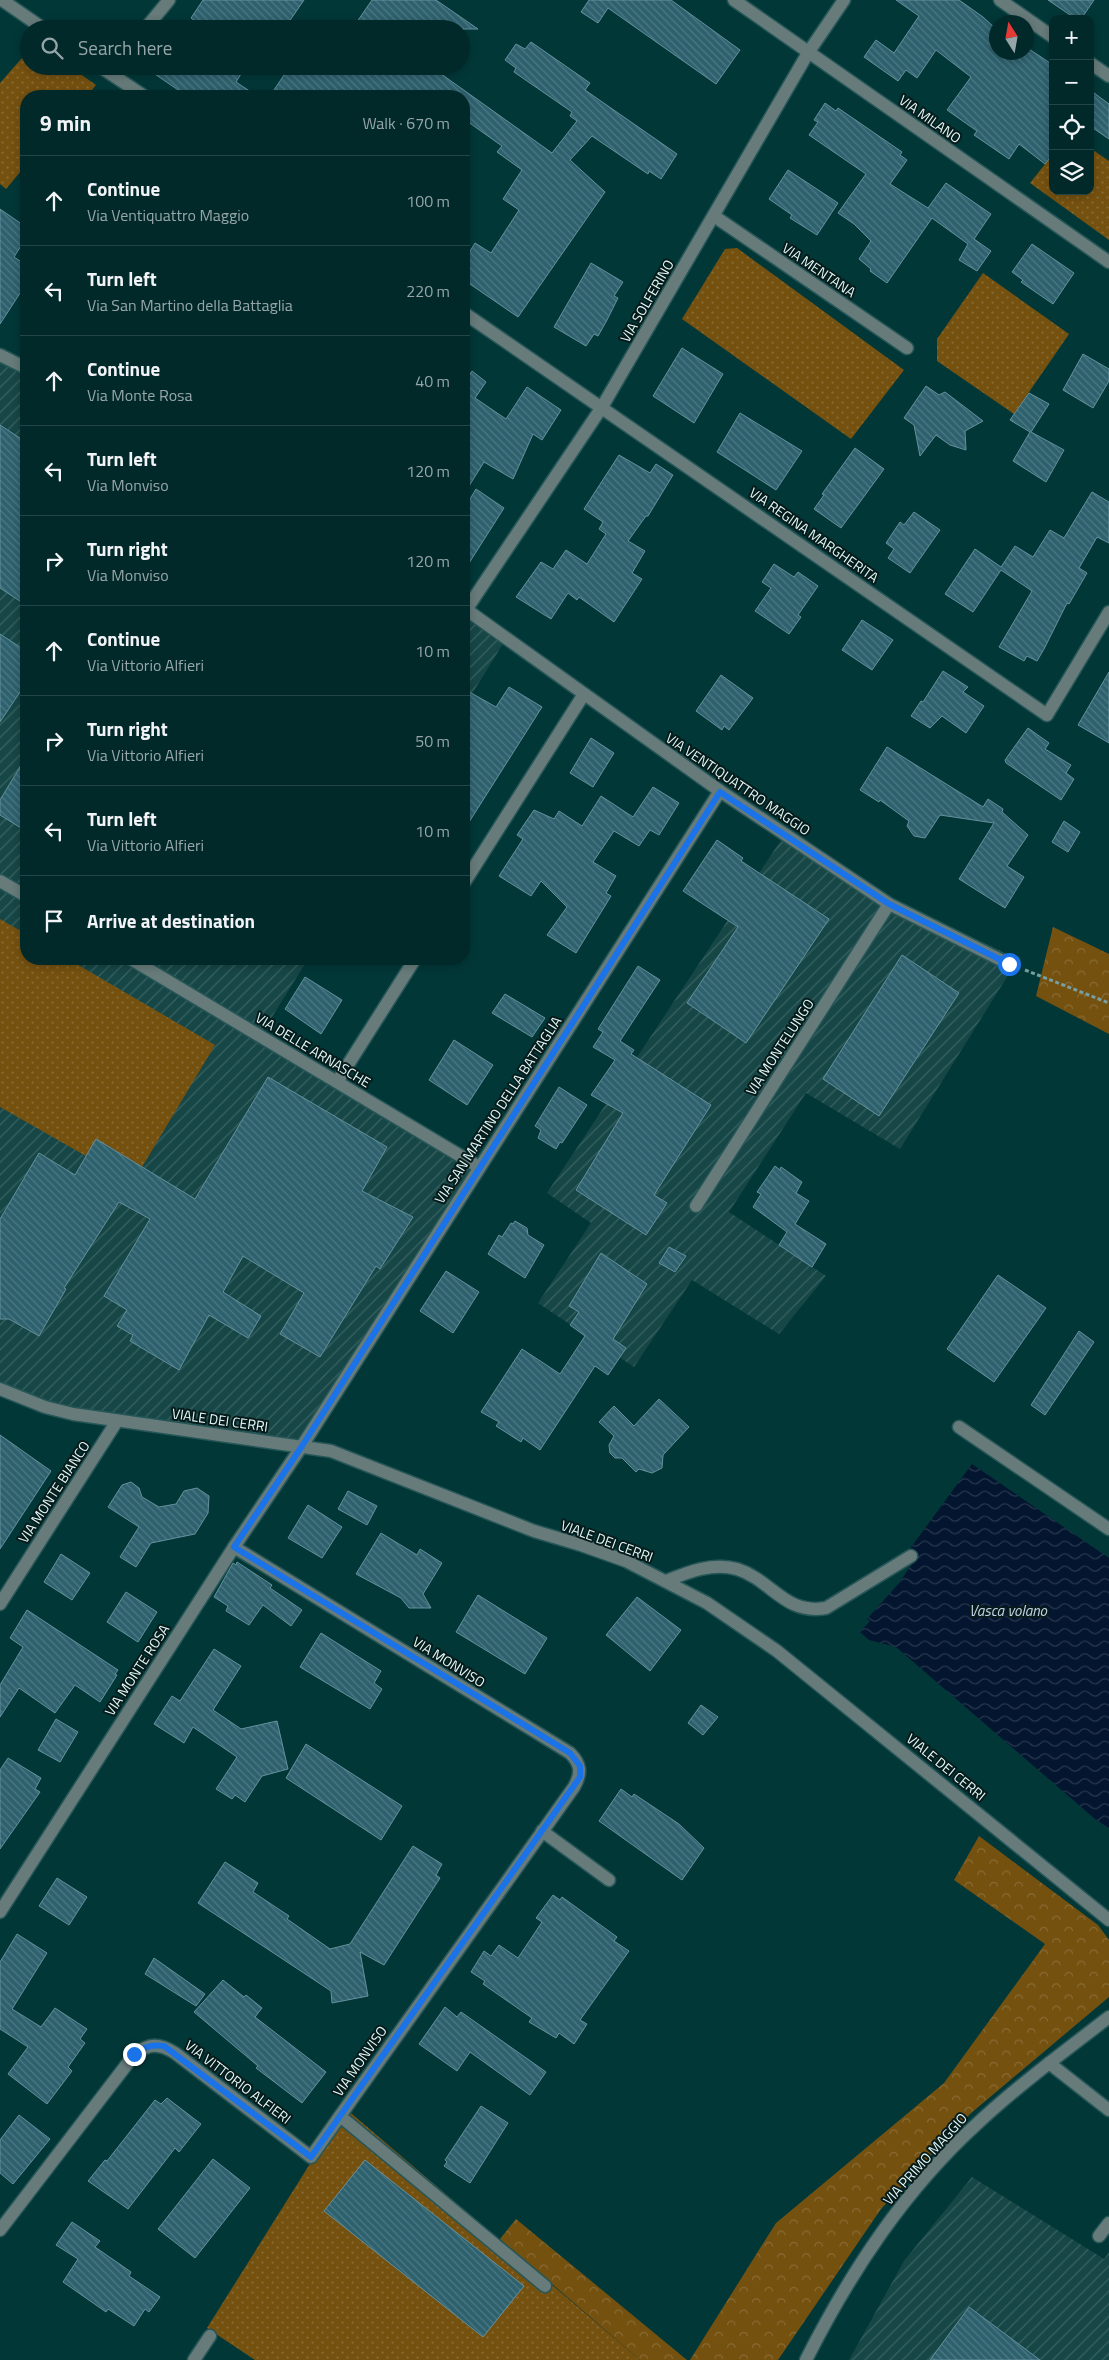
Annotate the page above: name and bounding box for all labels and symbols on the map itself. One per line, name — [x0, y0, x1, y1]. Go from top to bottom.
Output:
north arrow — [989, 15, 1034, 60]
street label: VIA MILANO — [895, 89, 966, 148]
street label: VIA MENTANA — [778, 237, 861, 302]
street label: VIA SOLFERINO — [614, 255, 679, 346]
street label: VIA REGINA MARGHERITA — [745, 482, 884, 588]
street label: VIA VENTIQUATTRO MAGGIO — [662, 727, 815, 840]
route start — [998, 953, 1021, 976]
street label: VIA MONTELUNGO — [740, 994, 819, 1099]
street label: VIA DELLE ARNASCHE — [252, 1007, 375, 1092]
street label: VIA SAN MARTINO DELLA BATTAGLIA — [429, 1011, 567, 1208]
street label: VIALE DEI CERRI — [171, 1402, 269, 1437]
street label: VIA MONTE BIANCO — [13, 1436, 95, 1547]
street label: VIALE DEI CERRI — [558, 1514, 656, 1567]
water label: Vasca volano — [969, 1599, 1048, 1622]
street label: VIA MONTE ROSA — [99, 1619, 174, 1720]
street label: VIA MONVISO — [409, 1631, 490, 1692]
street label: VIALE DEI CERRI — [902, 1728, 991, 1805]
street label: VIA MONVISO — [327, 2021, 392, 2100]
street label: VIA VITTORIO ALFIERI — [181, 2035, 296, 2129]
route end — [123, 2043, 146, 2066]
street label: VIA PRIMO MAGGIO — [878, 2108, 972, 2209]

